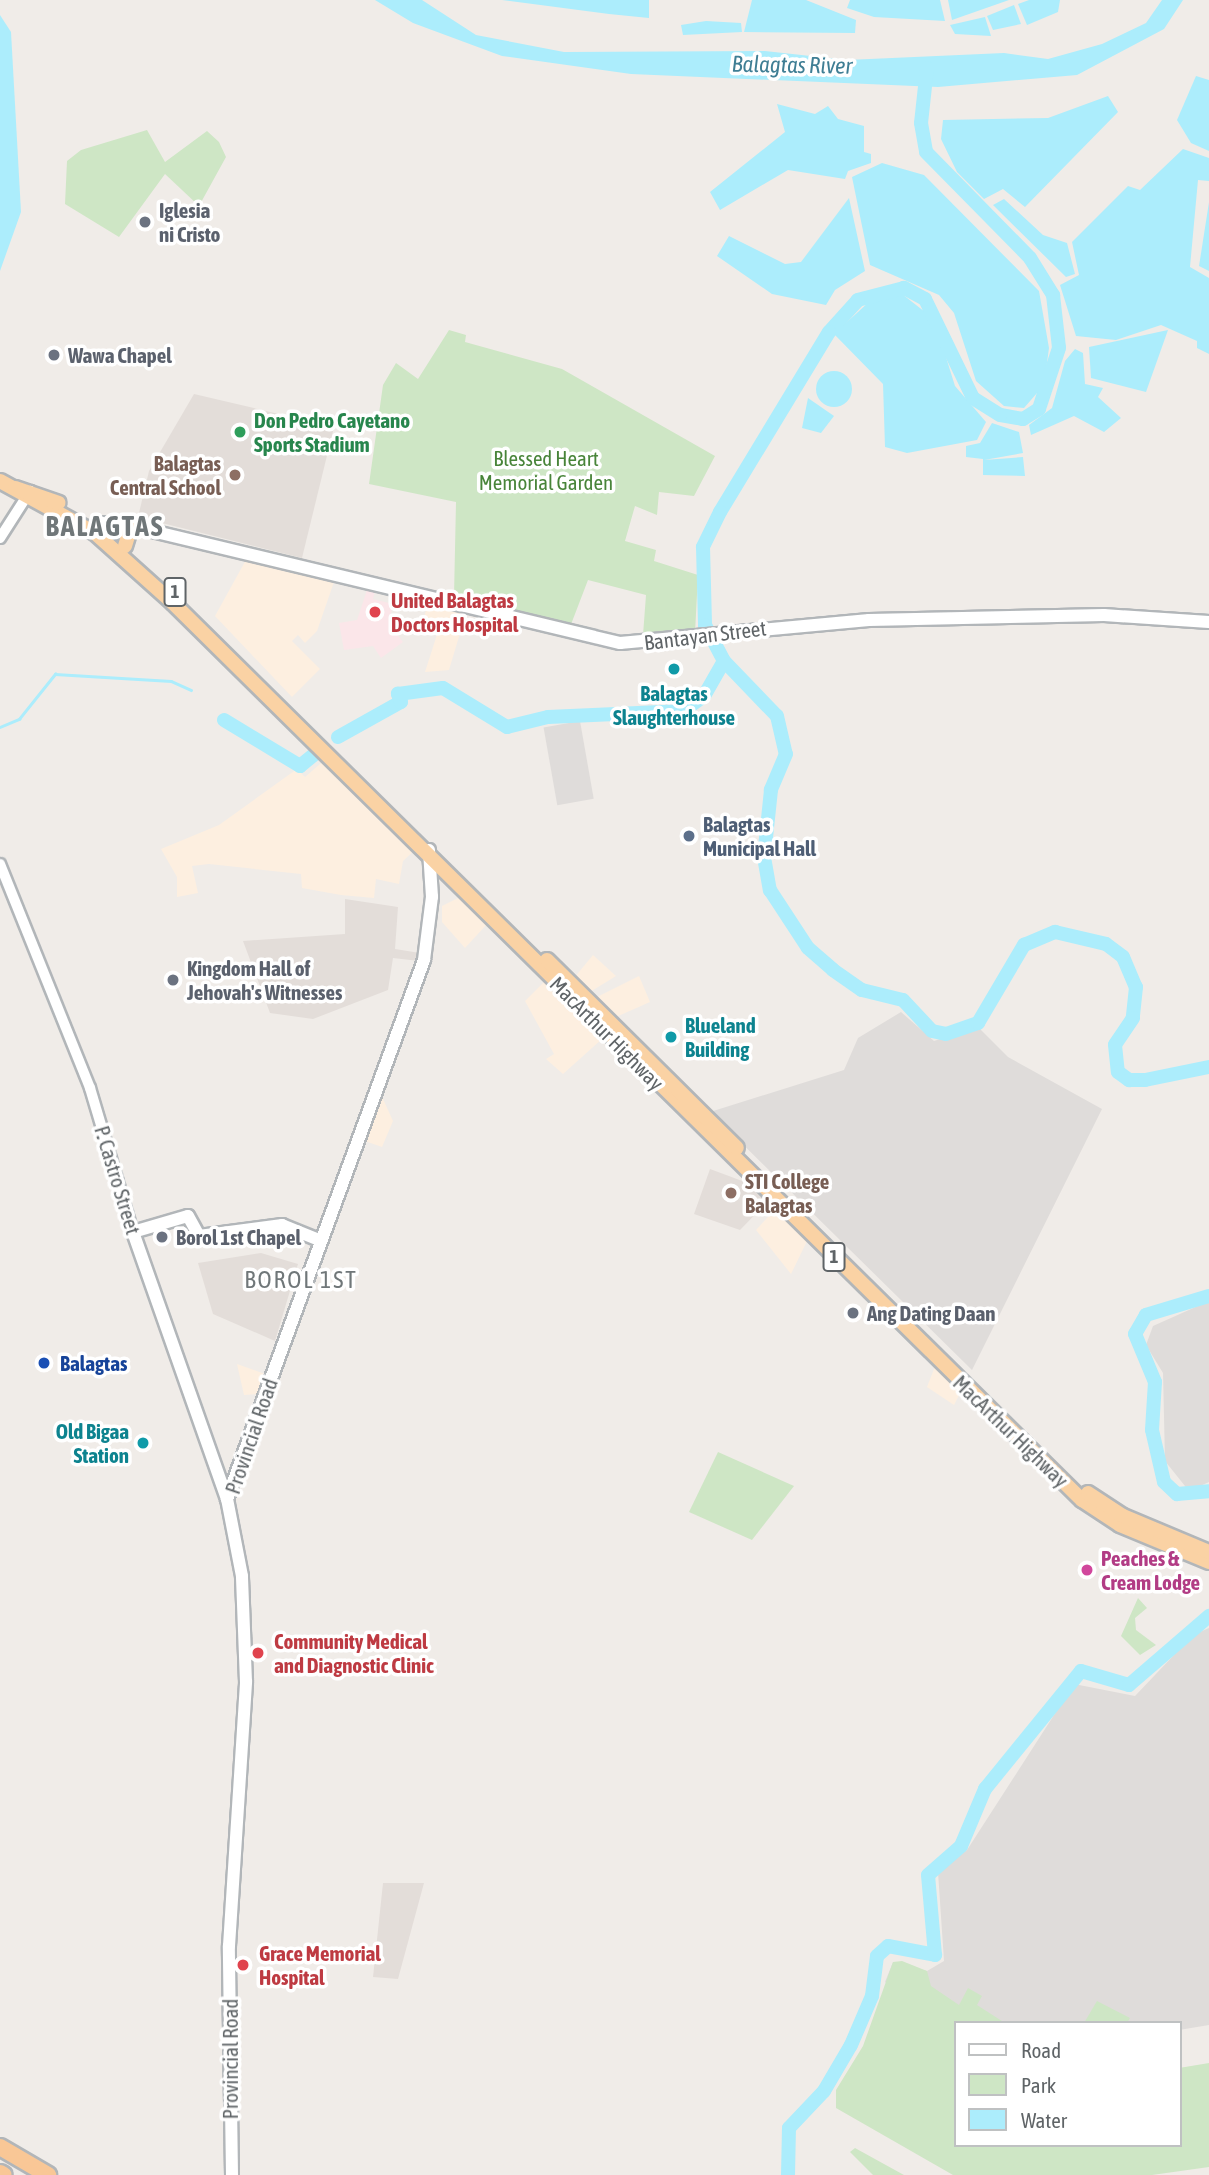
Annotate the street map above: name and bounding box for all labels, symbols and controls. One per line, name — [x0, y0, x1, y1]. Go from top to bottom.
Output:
water label: Balagtas River — [732, 50, 852, 80]
place label: Iglesia ni Cristo — [159, 197, 220, 247]
marker: Iglesia ni Cristo — [137, 214, 153, 230]
place label: Wawa Chapel — [68, 342, 172, 368]
marker: Wawa Chapel — [46, 347, 62, 363]
place label: Don Pedro Cayetano Sports Stadium — [254, 407, 410, 457]
marker: Don Pedro Cayetano Sports Stadium — [232, 424, 248, 440]
park label: Blessed Heart Memorial Garden — [479, 445, 613, 495]
place label: Balagtas Central School — [110, 450, 221, 500]
marker: Balagtas Central School — [227, 467, 243, 483]
district label: BALAGTAS — [46, 509, 164, 543]
road number: 1 — [163, 576, 187, 608]
place label: United Balagtas Doctors Hospital — [391, 587, 518, 637]
marker: United Balagtas Doctors Hospital — [365, 602, 385, 622]
street label: Bantayan Street — [642, 615, 768, 655]
marker: Balagtas Slaughterhouse — [666, 661, 682, 677]
place label: Balagtas Slaughterhouse — [613, 680, 735, 730]
place label: Balagtas Municipal Hall — [703, 811, 816, 861]
marker: Balagtas Municipal Hall — [681, 828, 697, 844]
place label: Kingdom Hall of Jehovah's Witnesses — [187, 955, 342, 1005]
street label: MacArthur Highway — [545, 971, 669, 1095]
marker: Kingdom Hall of Jehovah's Witnesses — [165, 972, 181, 988]
place label: Blueland Building — [685, 1012, 756, 1062]
marker: Blueland Building — [663, 1029, 679, 1045]
street label: P. Castro Street — [90, 1123, 146, 1237]
place label: STI College Balagtas — [745, 1168, 829, 1218]
marker: STI College Balagtas — [723, 1185, 739, 1201]
place label: Borol 1st Chapel — [176, 1224, 301, 1250]
marker: Borol 1st Chapel — [154, 1229, 170, 1245]
road number: 1 — [822, 1242, 846, 1273]
district label: BOROL 1ST — [245, 1266, 357, 1294]
place label: Ang Dating Daan — [867, 1300, 995, 1326]
marker: Ang Dating Daan — [845, 1305, 861, 1321]
place label: Balagtas — [60, 1350, 127, 1376]
marker: Balagtas — [34, 1353, 54, 1373]
street label: MacArthur Highway — [948, 1370, 1074, 1492]
street label: Provincial Road — [219, 1375, 283, 1497]
place label: Old Bigaa Station — [56, 1418, 129, 1468]
marker: Old Bigaa Station — [135, 1435, 151, 1451]
place label: Peaches & Cream Lodge — [1101, 1545, 1200, 1595]
marker: Peaches & Cream Lodge — [1079, 1562, 1095, 1578]
place label: Community Medical and Diagnostic Clinic — [274, 1628, 434, 1678]
marker: Community Medical and Diagnostic Clinic — [248, 1643, 268, 1663]
place label: Grace Memorial Hospital — [259, 1940, 381, 1990]
marker: Grace Memorial Hospital — [233, 1955, 253, 1975]
street label: Provincial Road — [217, 1999, 243, 2119]
legend — [954, 2021, 1181, 2147]
text: Road — [1021, 2038, 1061, 2062]
text: Park — [1021, 2073, 1056, 2097]
text: Water — [1021, 2108, 1067, 2132]

